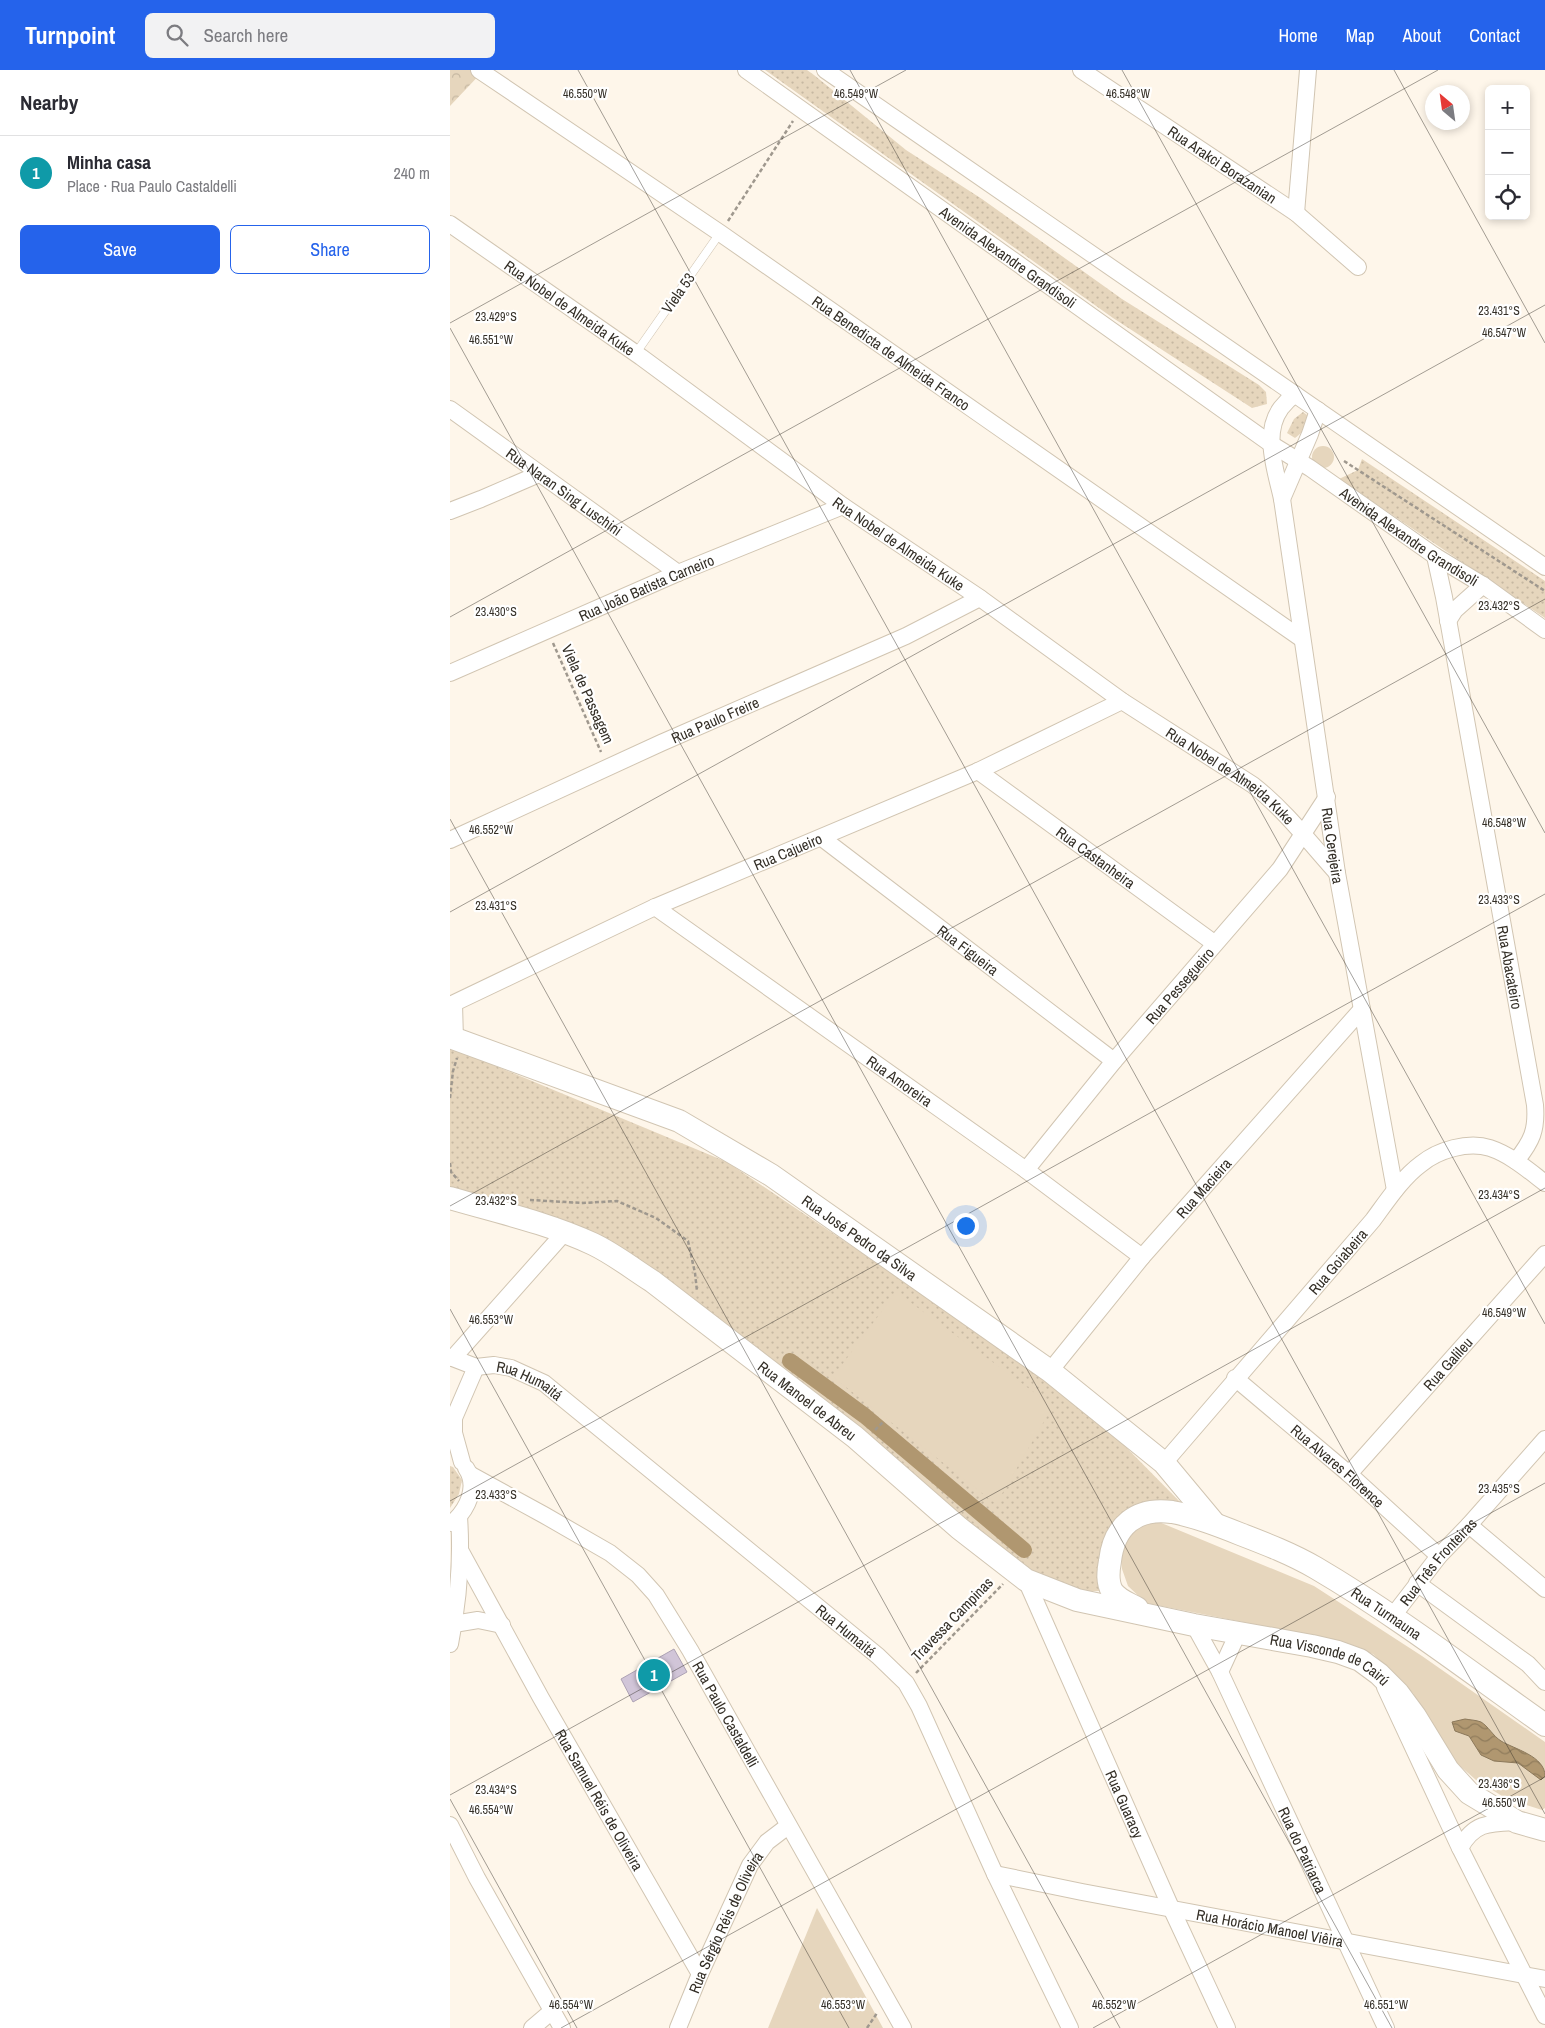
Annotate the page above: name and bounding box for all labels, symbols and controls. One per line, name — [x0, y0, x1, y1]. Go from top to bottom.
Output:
search box — [145, 13, 495, 58]
text: Turnpoint — [25, 19, 115, 51]
icon: search — [163, 21, 191, 49]
text: Search here — [203, 22, 288, 48]
text: Home — [1278, 23, 1318, 48]
text: Map — [1346, 23, 1375, 48]
text: About — [1403, 23, 1441, 48]
text: Contact — [1469, 23, 1520, 48]
north arrow — [1425, 85, 1470, 130]
map controls — [1485, 85, 1530, 220]
button: + — [1485, 85, 1530, 130]
text: 46.550°W — [563, 86, 608, 102]
text: 46.549°W — [834, 86, 879, 102]
text: 46.548°W — [1106, 86, 1151, 102]
text: Nearby — [20, 88, 78, 117]
street label: Rua Arakci Borazanian — [1164, 120, 1281, 208]
button: − — [1485, 130, 1530, 175]
text: Minha casa — [67, 149, 151, 175]
text: 1 — [32, 162, 40, 184]
text: 240 m — [394, 162, 430, 184]
text: Place · Rua Paulo Castaldelli — [67, 175, 237, 197]
button: locate — [1485, 175, 1530, 220]
street label: Avenida Alexandre Grandisoli — [935, 200, 1081, 313]
button: Save — [20, 225, 220, 274]
button: Share — [230, 225, 430, 274]
street label: Rua Nobel de Almeida Kuke — [500, 255, 639, 360]
street label: Viela 53 — [657, 268, 700, 317]
street label: Rua Benedicta de Almeida Franco — [808, 290, 975, 415]
text: 23.431°S — [1478, 303, 1520, 319]
text: 23.429°S — [475, 309, 517, 325]
text: 46.547°W — [1482, 325, 1527, 341]
text: 46.551°W — [469, 332, 514, 348]
street label: Rua Naran Sing Luschini — [502, 442, 627, 540]
street label: Avenida Alexandre Grandisoli — [1335, 481, 1483, 591]
street label: Rua Nobel de Almeida Kuke — [829, 492, 969, 595]
street label: Rua João Batista Carneiro — [575, 549, 717, 626]
text: 23.432°S — [1478, 598, 1520, 614]
text: 23.430°S — [475, 604, 517, 620]
street label: Viela de Passagem — [557, 641, 619, 747]
street label: Rua Paulo Freire — [668, 691, 762, 748]
street label: Rua Nobel de Almeida Kuke — [1162, 722, 1300, 829]
street label: Rua Cerejeira — [1317, 806, 1349, 885]
text: 46.548°W — [1482, 815, 1527, 831]
street label: Rua Castanheira — [1052, 821, 1140, 893]
text: 46.552°W — [469, 822, 514, 838]
street label: Rua Cajueiro — [750, 827, 825, 875]
text: 23.433°S — [1478, 892, 1520, 908]
text: 23.431°S — [475, 898, 517, 914]
street label: Rua Figueira — [933, 920, 1003, 980]
street label: Rua Abacateiro — [1492, 924, 1528, 1011]
street label: Rua Pessegueiro — [1140, 942, 1218, 1028]
street label: Rua Amoreira — [863, 1050, 937, 1111]
street label: Rua Macieira — [1171, 1153, 1236, 1222]
text: 23.434°S — [1478, 1187, 1520, 1203]
street label: Rua José Pedro da Silva — [798, 1190, 922, 1285]
text: 23.432°S — [475, 1193, 517, 1209]
your location — [953, 1213, 979, 1239]
street label: Rua Goiabeira — [1303, 1224, 1372, 1299]
text: 46.549°W — [1482, 1305, 1527, 1321]
text: 46.553°W — [469, 1312, 514, 1328]
street label: Rua Galileu — [1418, 1332, 1477, 1395]
street label: Rua Humaitá — [495, 1355, 568, 1405]
street label: Rua Manoel de Abreu — [754, 1356, 861, 1445]
street label: Rua Alvares Florence — [1286, 1419, 1389, 1512]
text: 23.435°S — [1478, 1481, 1520, 1497]
text: 23.433°S — [475, 1487, 517, 1503]
street label: Rua Três Fronteiras — [1394, 1513, 1481, 1610]
street label: Travessa Campinas — [906, 1572, 998, 1666]
street label: Rua Turmauna — [1347, 1582, 1426, 1644]
street label: Rua Humaitá — [812, 1599, 881, 1661]
street label: Rua Visconde de Cairú — [1269, 1628, 1395, 1690]
pin: 1 — [638, 1656, 670, 1694]
street label: Rua Paulo Castaldelli — [688, 1657, 764, 1771]
street label: Rua Samuel Réis de Oliveira — [550, 1725, 649, 1874]
street label: Rua Guaracy — [1101, 1767, 1150, 1842]
text: 23.436°S — [1478, 1776, 1520, 1792]
text: 23.434°S — [475, 1782, 517, 1798]
text: 46.550°W — [1482, 1795, 1527, 1811]
text: 46.554°W — [469, 1802, 514, 1818]
street label: Rua do Patriarca — [1274, 1803, 1332, 1897]
street label: Rua Sérgio Réis de Oliveira — [683, 1846, 768, 1996]
street label: Rua Horácio Manoel Viêira — [1195, 1903, 1345, 1951]
text: 46.554°W — [549, 1997, 594, 2013]
text: 46.553°W — [821, 1997, 866, 2013]
text: 46.552°W — [1092, 1997, 1137, 2013]
text: 46.551°W — [1364, 1997, 1409, 2013]

